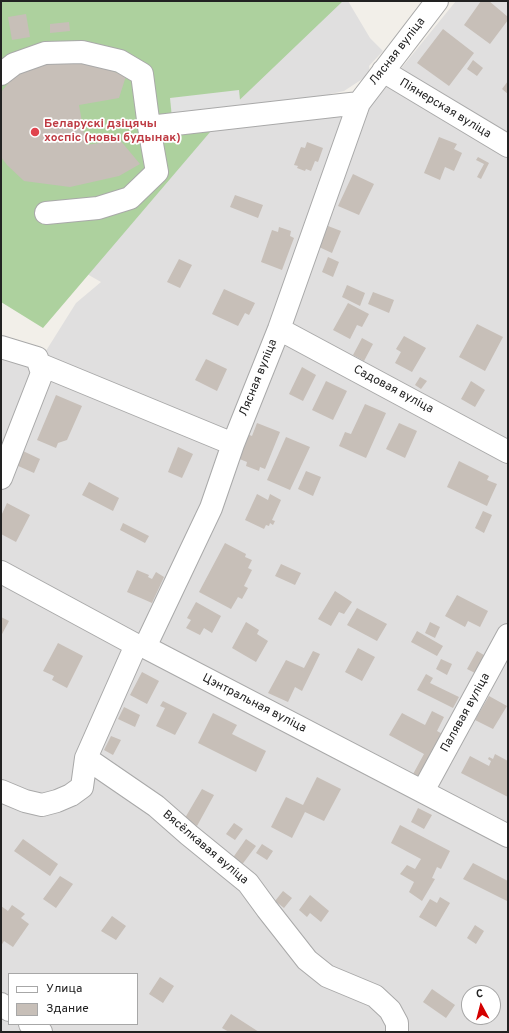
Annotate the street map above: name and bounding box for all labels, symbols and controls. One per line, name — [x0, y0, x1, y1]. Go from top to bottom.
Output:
street label: Лясная вуліца — [367, 15, 429, 89]
street label: Піянерская вуліца — [397, 76, 493, 142]
place label: Беларускі дзіцячы хоспіс (новы будынак) — [44, 118, 181, 146]
marker: Беларускі дзіцячы хоспіс (новы будынак) — [29, 126, 41, 138]
street label: Лясная вуліца — [237, 337, 281, 419]
street label: Садовая вуліца — [350, 363, 436, 417]
street label: Палявая вуліца — [438, 671, 494, 755]
street label: Цэнтральная вуліца — [200, 672, 308, 736]
street label: Вясёлкавая вуліца — [159, 808, 251, 888]
legend — [8, 973, 138, 1025]
text: Улица — [46, 981, 82, 997]
north arrow — [461, 985, 501, 1025]
text: С — [475, 987, 484, 1001]
text: Здание — [46, 1001, 89, 1017]

